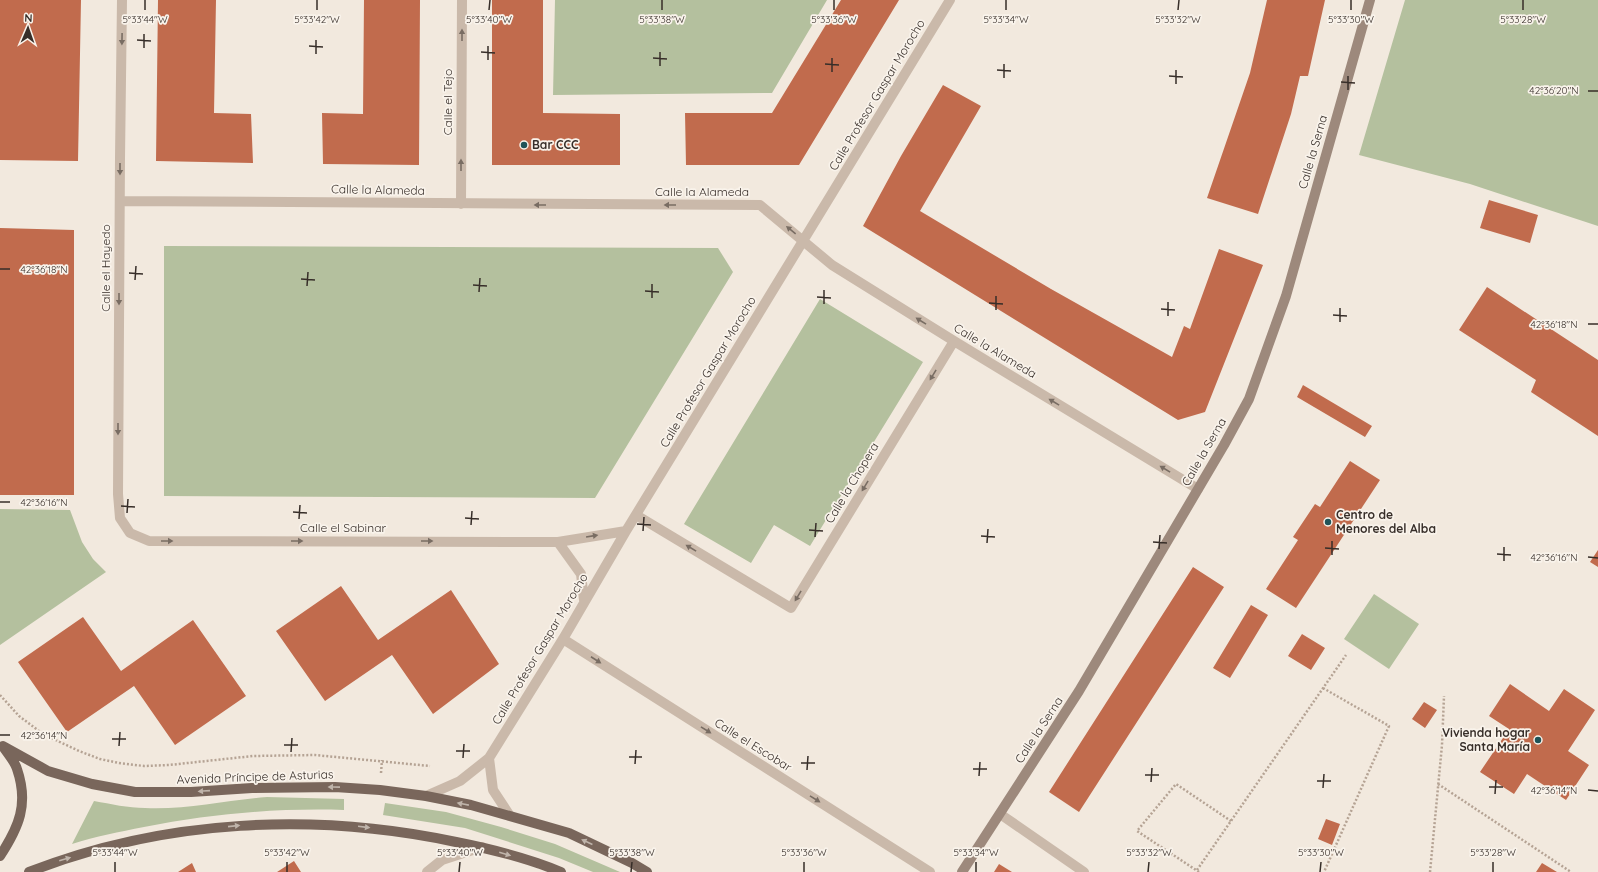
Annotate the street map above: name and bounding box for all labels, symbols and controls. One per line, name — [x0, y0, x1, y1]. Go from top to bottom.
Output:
north arrow — [8, 8, 48, 48]
text: N — [24, 11, 33, 25]
text: 5°33'44"W — [122, 13, 168, 26]
text: 5°33'42"W — [294, 13, 340, 26]
text: 5°33'40"W — [466, 13, 512, 26]
text: 5°33'38"W — [639, 13, 685, 26]
text: 5°33'36"W — [811, 13, 857, 26]
text: 5°33'34"W — [983, 13, 1029, 26]
text: 5°33'32"W — [1155, 13, 1201, 26]
text: 5°33'30"W — [1328, 13, 1374, 26]
text: 5°33'28"W — [1500, 13, 1546, 26]
street label: Calle Profesor Gaspar Morocho — [825, 16, 928, 173]
one-way arrow — [459, 28, 465, 41]
one-way arrow — [119, 33, 125, 46]
street label: Calle el Tejo — [440, 69, 455, 135]
text: 42°36'20"N — [1529, 84, 1579, 97]
street label: Calle la Serna — [1295, 113, 1330, 191]
place label: Bar CCC — [532, 137, 579, 152]
marker: Bar CCC — [519, 140, 529, 150]
one-way arrow — [458, 158, 464, 171]
one-way arrow — [117, 163, 123, 176]
street label: Calle la Alameda — [331, 181, 425, 198]
street label: Calle la Alameda — [655, 184, 749, 199]
one-way arrow — [534, 201, 546, 208]
one-way arrow — [663, 202, 676, 208]
street label: Calle el Hayedo — [98, 224, 113, 312]
one-way arrow — [786, 226, 797, 235]
text: 42°36'18"N — [21, 263, 67, 276]
one-way arrow — [116, 293, 122, 306]
street label: Calle Profesor Gaspar Morocho — [656, 293, 759, 450]
one-way arrow — [915, 317, 927, 324]
text: 42°36'18"N — [1531, 318, 1577, 331]
street label: Calle la Alameda — [951, 320, 1039, 381]
one-way arrow — [930, 369, 937, 381]
one-way arrow — [1049, 398, 1059, 406]
street label: Calle la Serna — [1178, 415, 1229, 489]
one-way arrow — [115, 423, 121, 436]
street label: Calle la Chopera — [822, 440, 882, 526]
one-way arrow — [1159, 466, 1171, 473]
one-way arrow — [862, 480, 869, 492]
text: 42°36'16"N — [21, 496, 67, 509]
place label: Centro de Menores del Alba — [1336, 507, 1436, 536]
marker: Centro de Menores del Alba — [1323, 517, 1333, 527]
street label: Calle el Sabinar — [300, 520, 386, 535]
one-way arrow — [586, 533, 598, 539]
one-way arrow — [161, 538, 174, 544]
one-way arrow — [291, 538, 304, 544]
one-way arrow — [421, 538, 434, 544]
one-way arrow — [685, 544, 697, 551]
text: 42°36'16"N — [1531, 551, 1577, 564]
street label: Calle Profesor Gaspar Morocho — [488, 570, 591, 727]
one-way arrow — [794, 590, 801, 602]
one-way arrow — [591, 656, 601, 664]
street label: Calle la Serna — [1012, 694, 1066, 766]
street label: Calle el Escobar — [712, 715, 795, 775]
place label: Vivienda hogar Santa María — [1442, 725, 1530, 754]
one-way arrow — [700, 726, 711, 734]
text: 42°36'14"N — [21, 729, 67, 742]
marker: Vivienda hogar Santa María — [1533, 735, 1543, 745]
street label: Avenida Príncipe de Asturias — [176, 766, 334, 787]
one-way arrow — [328, 783, 340, 790]
text: 42°36'14"N — [1531, 784, 1577, 797]
one-way arrow — [198, 788, 210, 795]
one-way arrow — [810, 796, 821, 803]
one-way arrow — [457, 800, 469, 806]
one-way arrow — [228, 823, 240, 829]
one-way arrow — [358, 824, 370, 830]
one-way arrow — [581, 839, 593, 845]
text: 5°33'44"W — [92, 846, 138, 859]
text: 5°33'42"W — [264, 846, 310, 859]
text: 5°33'40"W — [437, 846, 483, 859]
text: 5°33'38"W — [609, 846, 655, 859]
text: 5°33'36"W — [781, 846, 827, 859]
text: 5°33'34"W — [953, 846, 999, 859]
text: 5°33'32"W — [1126, 846, 1172, 859]
text: 5°33'30"W — [1298, 846, 1344, 859]
text: 5°33'28"W — [1470, 846, 1516, 859]
one-way arrow — [499, 851, 511, 857]
one-way arrow — [59, 855, 72, 861]

